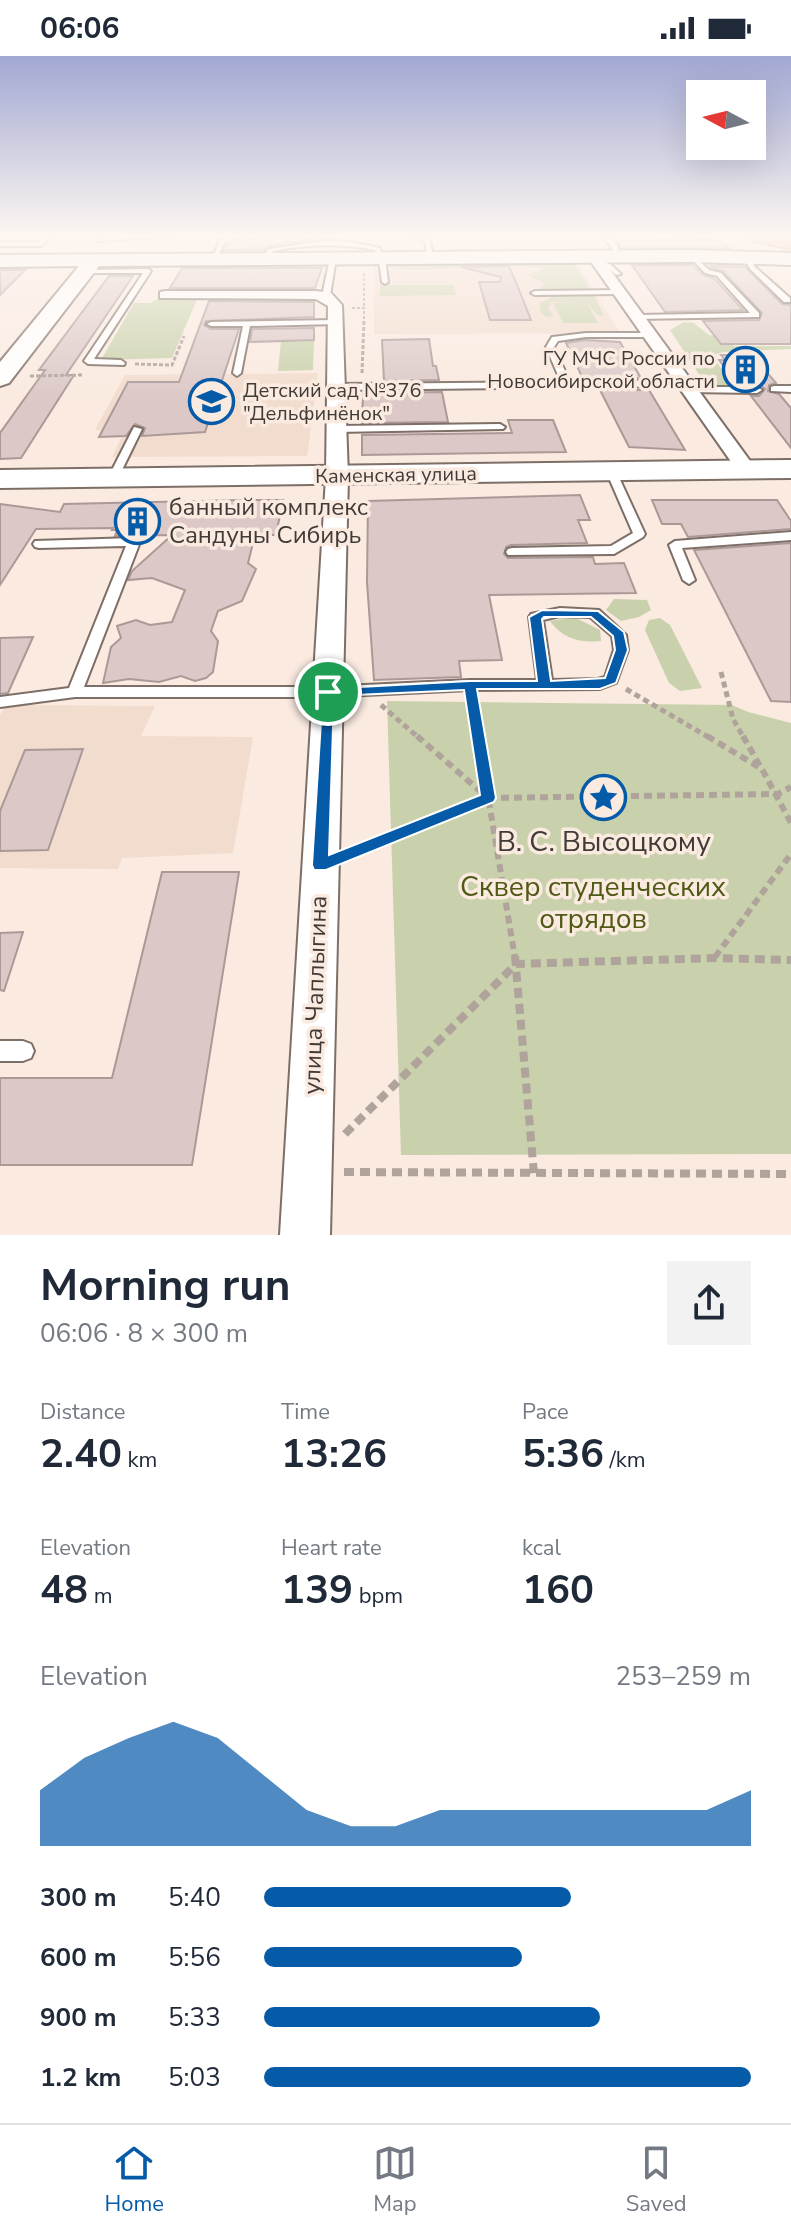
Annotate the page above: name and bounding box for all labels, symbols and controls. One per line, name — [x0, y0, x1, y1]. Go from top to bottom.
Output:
text: 06:06 — [40, 8, 119, 49]
north arrow — [686, 80, 766, 160]
map controls — [686, 80, 766, 160]
place label: ГУ МЧС России по Новосибирской области — [487, 345, 715, 395]
building icon: ГУ МЧС России по Новосибирской области — [722, 346, 770, 394]
place label: Детский сад №376 "Дельфинёнок" — [243, 377, 422, 427]
school or university icon: Детский сад №376 "Дельфинёнок" — [188, 378, 236, 426]
street label: Каменская улица — [315, 460, 477, 490]
place label: банный комплекс Сандуны Сибирь — [169, 491, 368, 551]
building icon: банный комплекс Сандуны Сибирь — [114, 497, 162, 545]
pin — [294, 658, 362, 726]
icon: arrive — [306, 670, 350, 714]
place icon: В. С. Высоцкому — [580, 773, 628, 821]
place label: В. С. Высоцкому — [497, 823, 711, 861]
park label: Сквер студенческих отрядов — [460, 868, 726, 938]
street label: улица Чаплыгина — [296, 895, 334, 1095]
text: Morning run — [40, 1256, 290, 1316]
button: share — [667, 1261, 751, 1345]
text: 06:06 · 8 × 300 m — [40, 1316, 248, 1351]
text: Distance — [40, 1397, 125, 1427]
text: Time — [281, 1397, 330, 1427]
text: Pace — [522, 1397, 569, 1427]
text: 2.40 — [40, 1427, 122, 1481]
text: 13:26 — [281, 1427, 387, 1481]
text: 5:36 — [522, 1427, 604, 1481]
text: km — [122, 1445, 157, 1475]
text: /km — [604, 1445, 646, 1475]
text: Elevation — [40, 1533, 131, 1563]
text: Heart rate — [281, 1533, 382, 1563]
text: kcal — [522, 1533, 561, 1563]
text: 48 — [40, 1563, 88, 1617]
text: 139 — [281, 1563, 353, 1617]
text: 160 — [522, 1563, 594, 1617]
text: m — [88, 1581, 113, 1611]
text: bpm — [353, 1581, 403, 1611]
text: Elevation — [40, 1659, 148, 1694]
text: 253–259 m — [615, 1659, 751, 1694]
text: 300 m — [40, 1880, 117, 1915]
text: 5:40 — [168, 1880, 221, 1915]
text: 600 m — [40, 1940, 117, 1975]
text: 5:56 — [168, 1940, 221, 1975]
text: 900 m — [40, 2000, 117, 2035]
text: 5:33 — [168, 2000, 221, 2035]
text: 1.2 km — [40, 2060, 121, 2095]
text: 5:03 — [168, 2060, 221, 2095]
tab: Home — [104, 2141, 164, 2219]
tab: Map — [373, 2141, 417, 2219]
tab: Saved — [626, 2141, 687, 2219]

